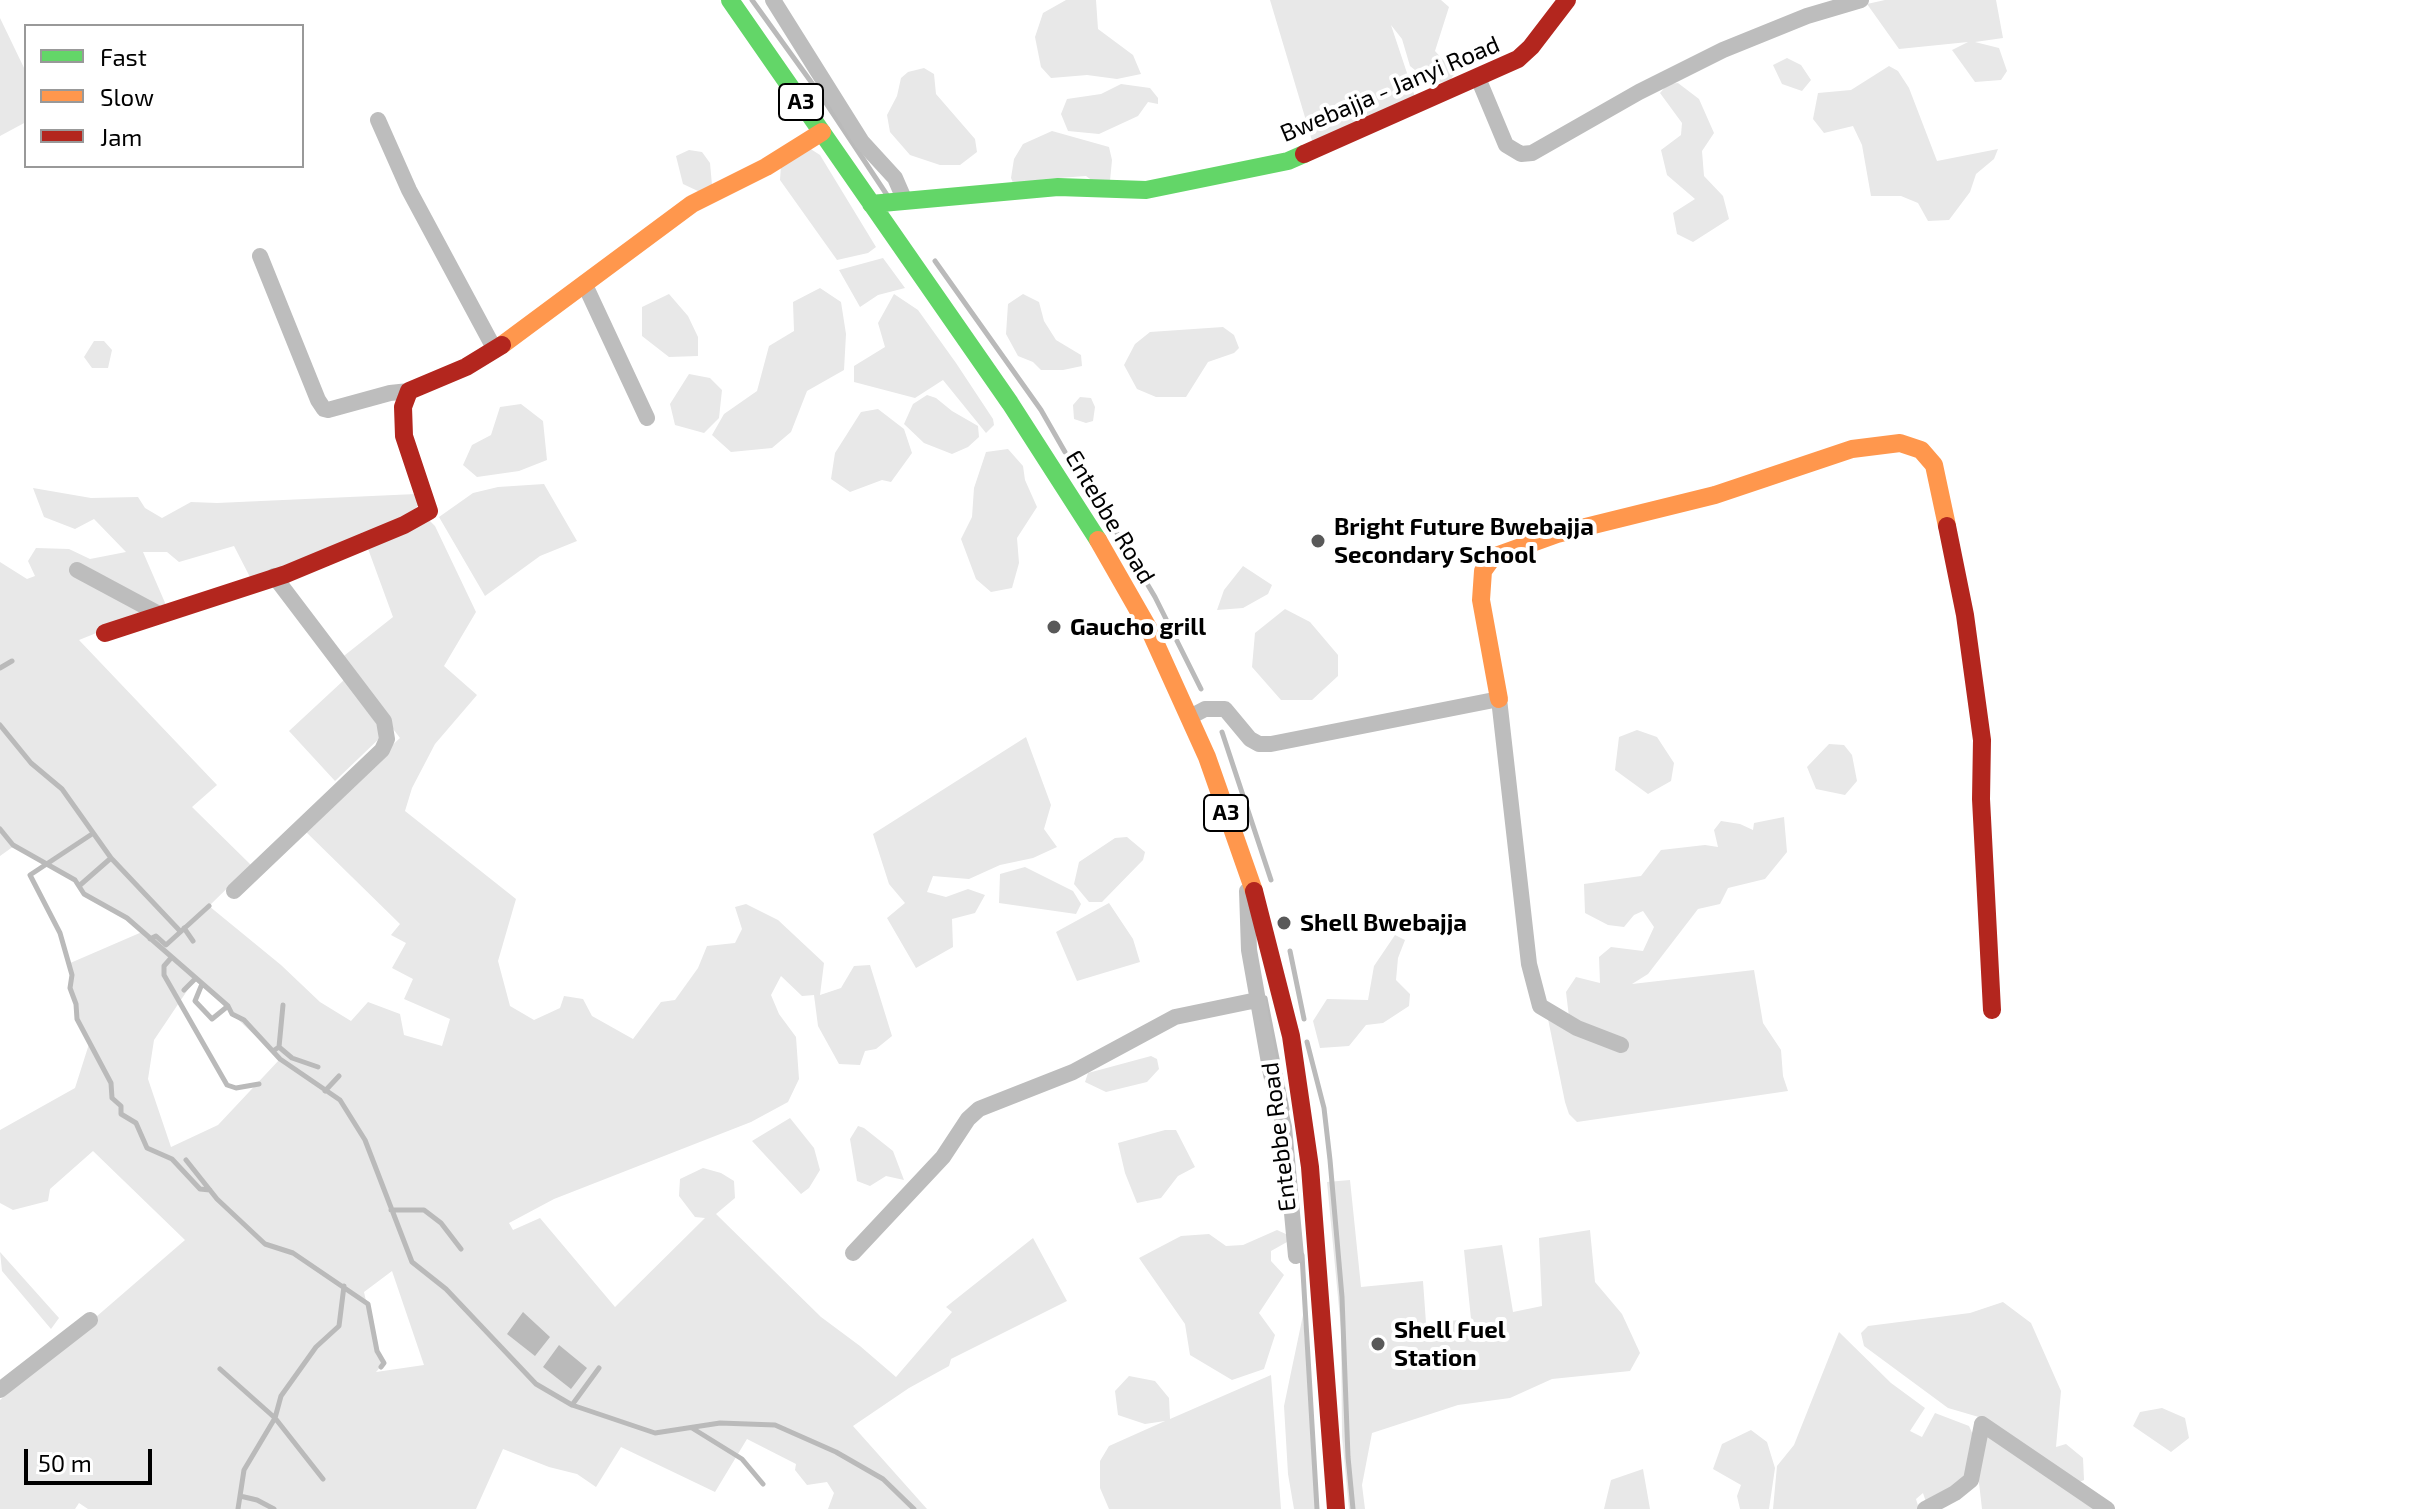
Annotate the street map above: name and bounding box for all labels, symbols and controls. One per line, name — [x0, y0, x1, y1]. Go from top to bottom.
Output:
legend — [24, 24, 304, 168]
street label: Bwebajja - Janyi Road — [1276, 30, 1504, 148]
text: Fast — [100, 42, 147, 71]
text: Slow — [100, 82, 154, 111]
road number: A3 — [779, 84, 823, 120]
text: Jam — [100, 122, 142, 151]
street label: Entebbe Road — [1059, 445, 1161, 589]
place label: Bright Future Bwebajja Secondary School — [1334, 513, 1594, 569]
marker: Bright Future Bwebajja Secondary School — [1309, 532, 1327, 550]
place label: Gaucho grill — [1070, 613, 1206, 641]
marker: Gaucho grill — [1045, 618, 1063, 636]
road number: A3 — [1204, 795, 1248, 831]
place label: Shell Bwebajja — [1300, 909, 1467, 937]
marker: Shell Bwebajja — [1275, 914, 1293, 932]
street label: Entebbe Road — [1256, 1061, 1302, 1213]
place label: Shell Fuel Station — [1394, 1316, 1506, 1372]
marker: Shell Fuel Station — [1369, 1335, 1387, 1353]
scale bar — [28, 1433, 156, 1483]
text: 50 m — [38, 1448, 92, 1477]

